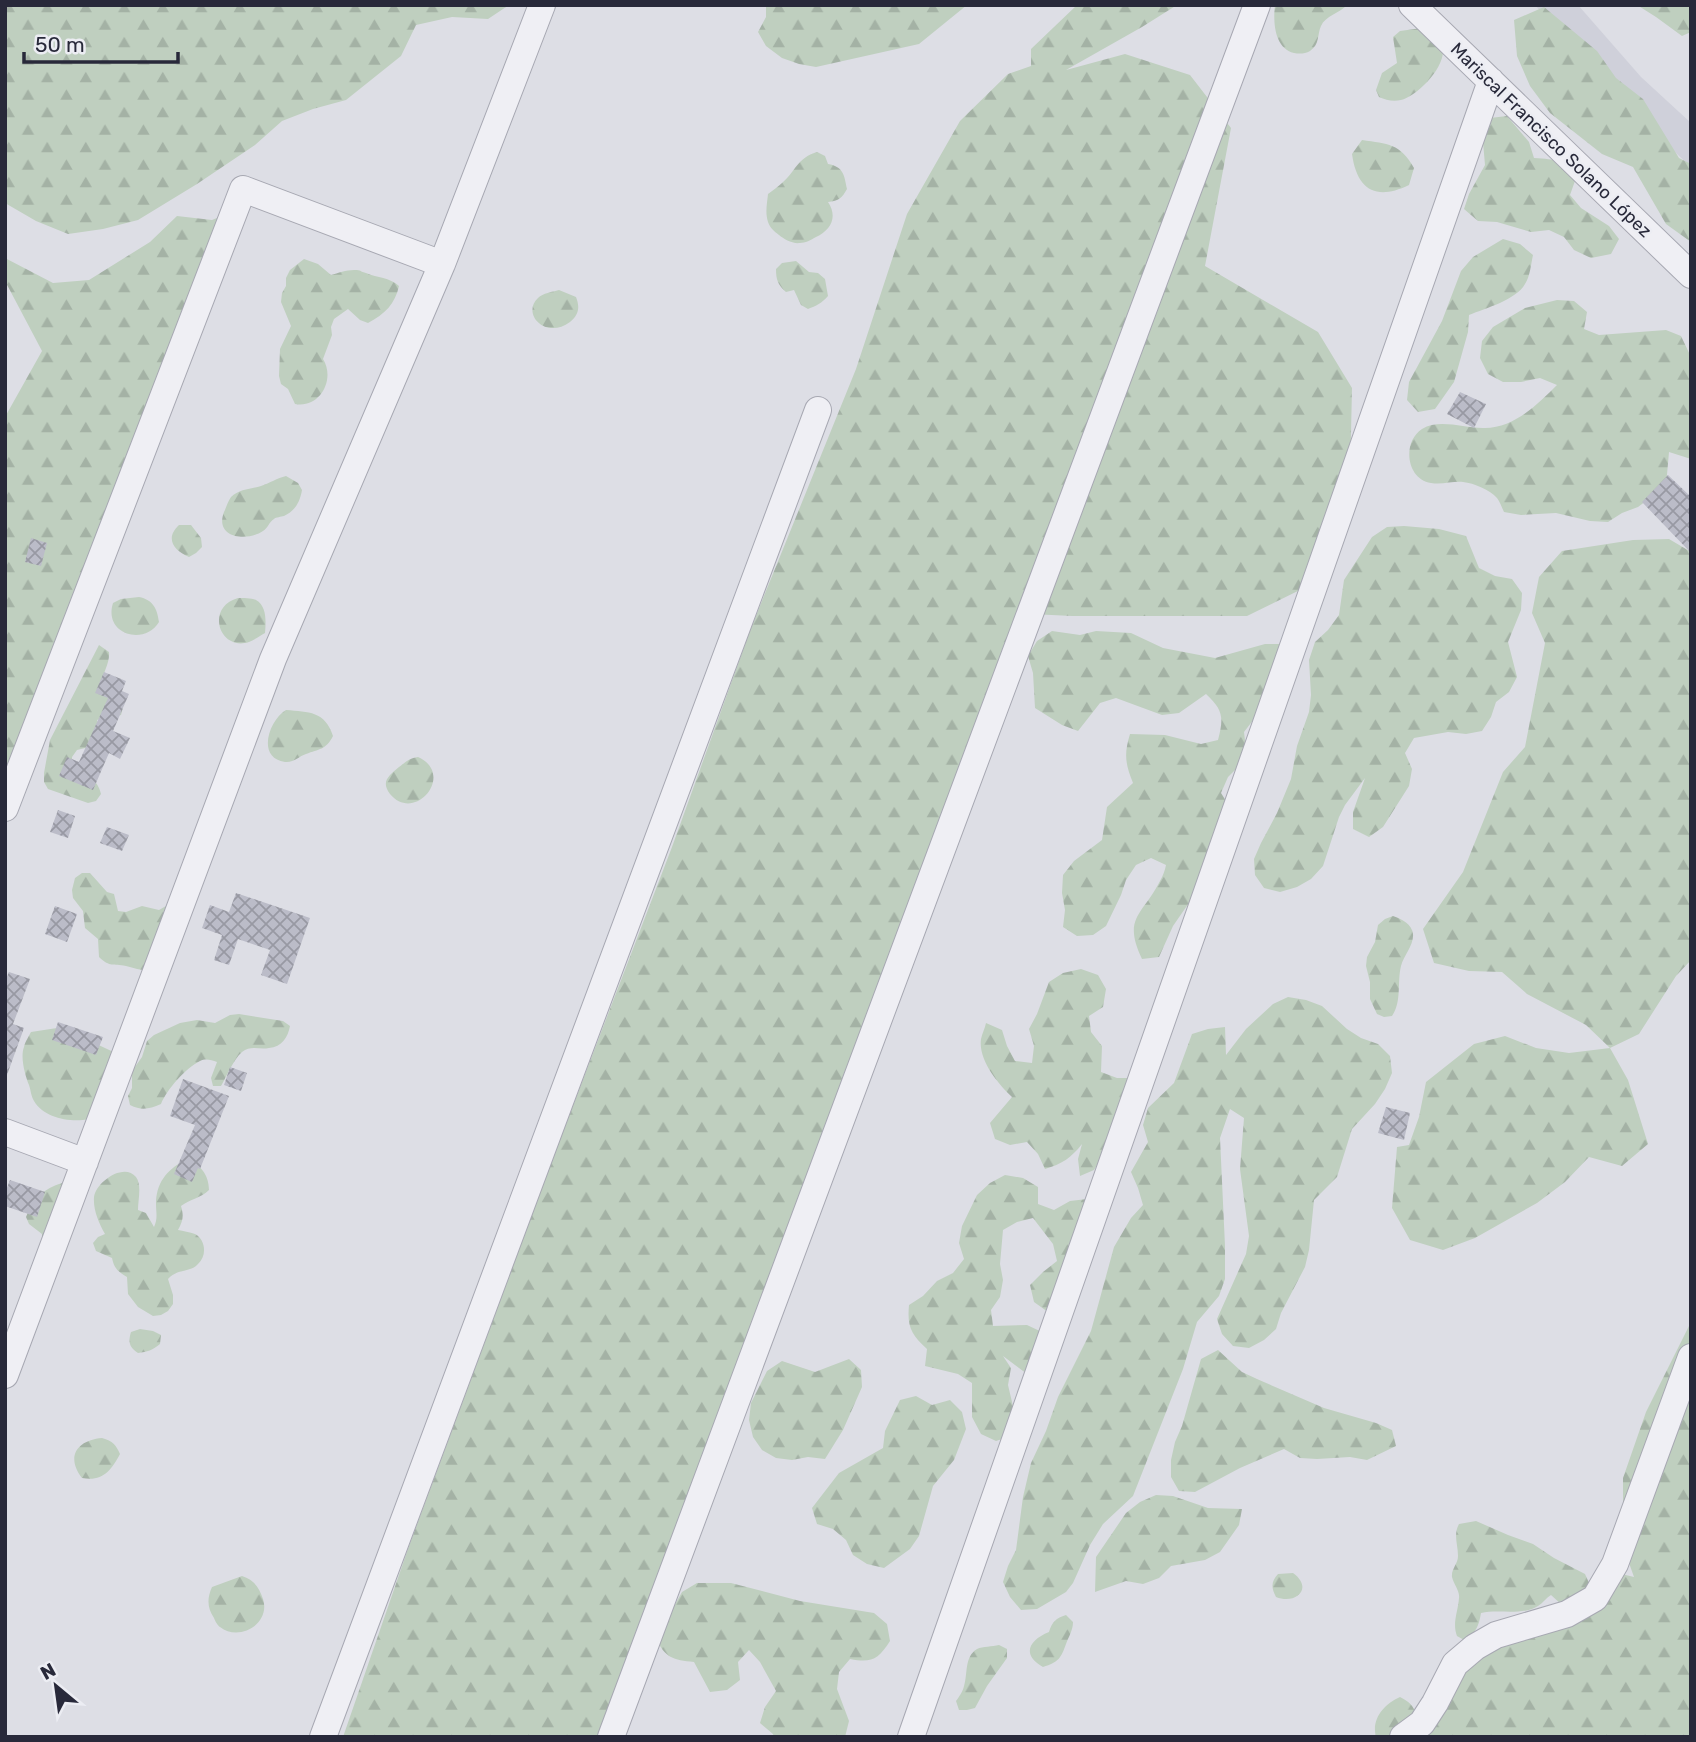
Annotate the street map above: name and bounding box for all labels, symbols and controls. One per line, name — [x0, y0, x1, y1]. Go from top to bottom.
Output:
scale bar — [24, 21, 178, 65]
text: 50 m — [35, 32, 85, 57]
street label: Mariscal Francisco Solano López — [1446, 38, 1656, 242]
north arrow — [21, 1651, 91, 1721]
text: N — [36, 1658, 60, 1685]

